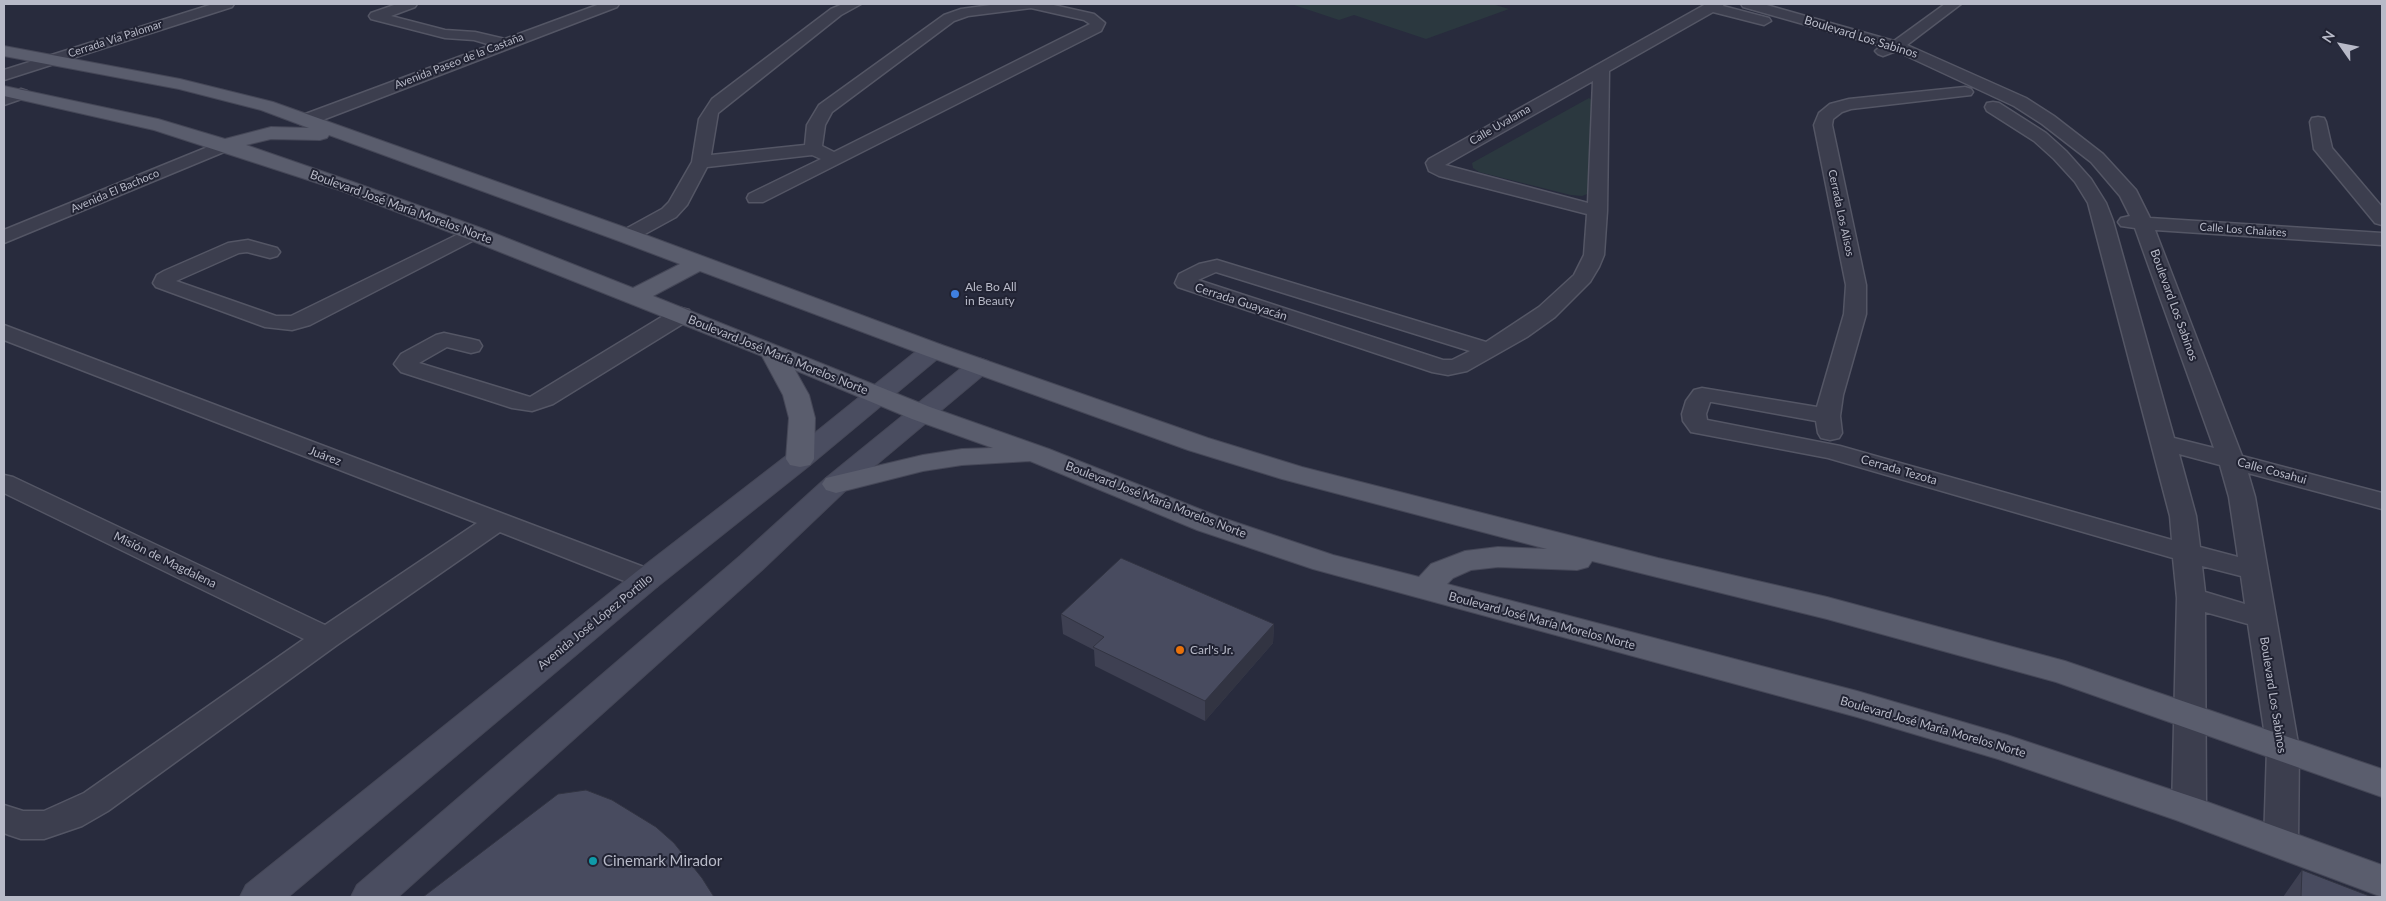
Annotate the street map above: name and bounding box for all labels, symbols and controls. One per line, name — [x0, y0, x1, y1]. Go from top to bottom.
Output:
street label: Boulevard Los Sabinos — [1803, 13, 1919, 61]
street label: Cerrada Vía Palomar — [66, 18, 164, 60]
north arrow — [2316, 20, 2366, 70]
text: N — [2318, 27, 2338, 46]
street label: Avenida Paseo de la Castaña — [393, 30, 525, 92]
street label: Calle Uvalama — [1467, 102, 1533, 148]
street label: Avenida El Bachoco — [69, 166, 161, 216]
street label: Boulevard José María Morelos Norte — [308, 167, 494, 247]
street label: Cerrada Los Alisos — [1825, 168, 1857, 258]
street label: Calle Los Chalates — [2199, 220, 2287, 240]
street label: Boulevard Los Sabinos — [2147, 247, 2201, 363]
place label: Ale Bo All in Beauty — [965, 280, 1017, 308]
street label: Cerrada Guayacán — [1193, 280, 1289, 324]
marker: Ale Bo All in Beauty — [949, 288, 961, 300]
street label: Boulevard José María Morelos Norte — [686, 312, 870, 398]
street label: Juárez — [307, 443, 343, 469]
street label: Cerrada Tezota — [1859, 452, 1939, 488]
street label: Calle Cosahui — [2236, 455, 2308, 487]
street label: Boulevard José María Morelos Norte — [1064, 459, 1248, 541]
street label: Misión de Magdalena — [111, 529, 219, 591]
street label: Avenida José López Portillo — [535, 571, 655, 673]
street label: Boulevard José María Morelos Norte — [1447, 589, 1637, 653]
street label: Boulevard Los Sabinos — [2257, 636, 2289, 754]
place label: Carl's Jr. — [1190, 643, 1233, 657]
marker: Carl's Jr. — [1174, 644, 1186, 656]
street label: Boulevard José María Morelos Norte — [1838, 694, 2028, 760]
place label: Cinemark Mirador — [603, 852, 722, 870]
marker: Cinemark Mirador — [587, 855, 599, 867]

